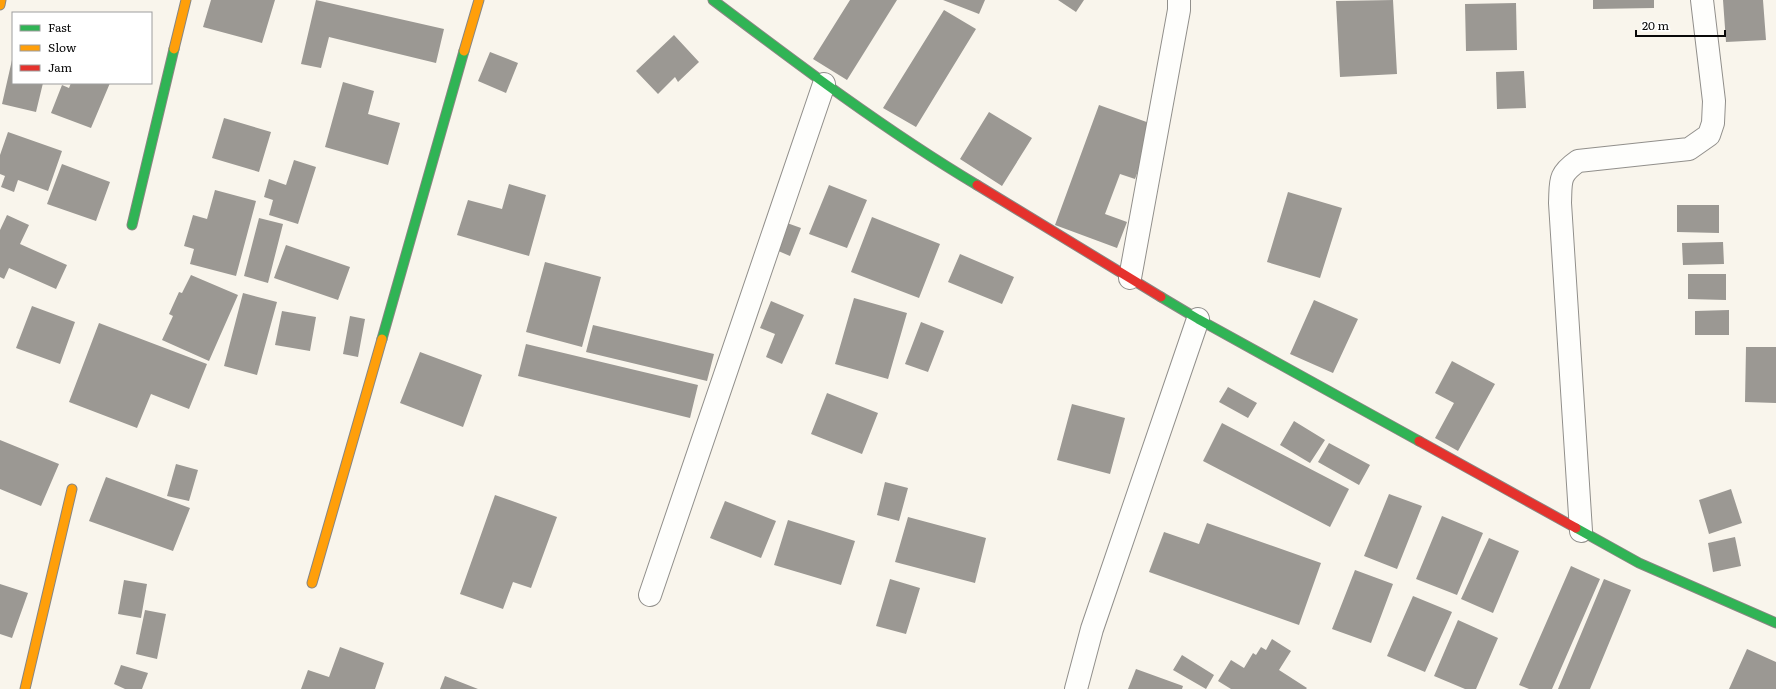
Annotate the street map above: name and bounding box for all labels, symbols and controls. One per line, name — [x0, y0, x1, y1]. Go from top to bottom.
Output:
legend — [12, 12, 152, 84]
scale bar — [1636, 12, 1725, 38]
text: 20 m — [1642, 16, 1669, 34]
text: Fast — [48, 18, 72, 36]
text: Slow — [48, 38, 77, 56]
text: Jam — [48, 58, 73, 76]

